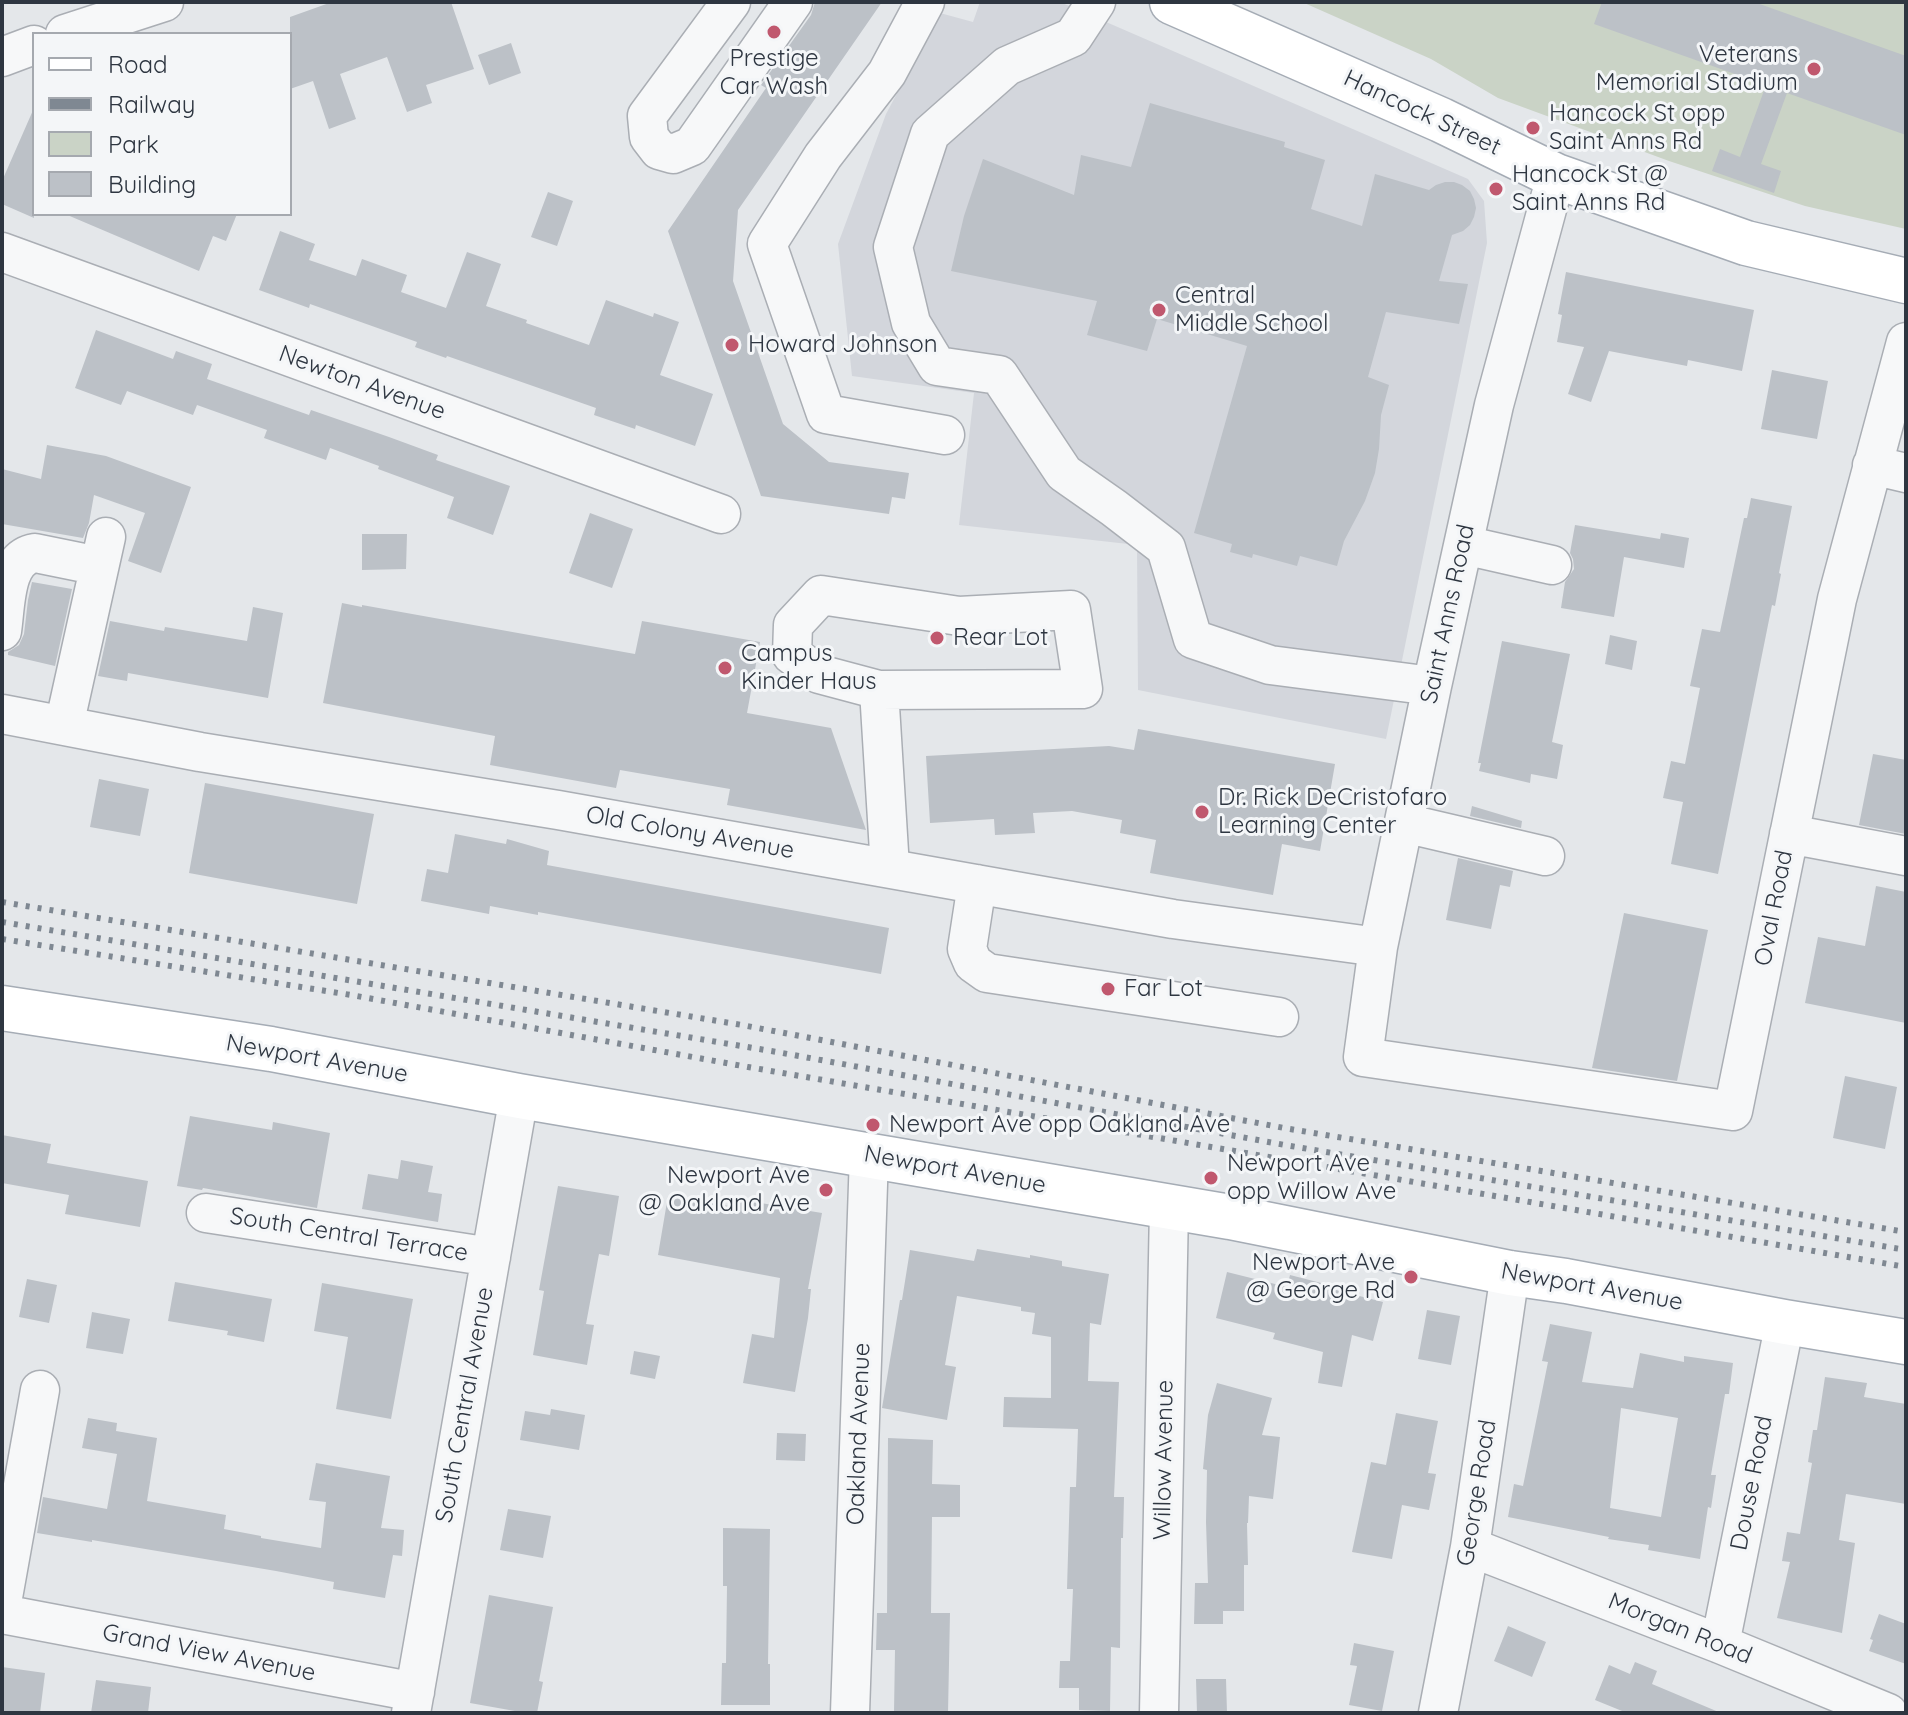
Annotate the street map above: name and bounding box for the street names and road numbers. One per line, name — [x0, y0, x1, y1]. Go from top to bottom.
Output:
street label: Hancock Street — [1339, 64, 1505, 162]
street label: Newton Avenue — [275, 339, 449, 427]
street label: Saint Anns Road — [1415, 522, 1481, 706]
street label: Old Colony Avenue — [584, 801, 796, 865]
street label: Oval Road — [1749, 848, 1799, 968]
street label: Newport Avenue — [224, 1029, 410, 1089]
street label: Newport Avenue — [862, 1140, 1048, 1200]
street label: South Central Terrace — [228, 1202, 470, 1268]
street label: Newport Avenue — [1499, 1257, 1685, 1317]
street label: South Central Avenue — [430, 1285, 500, 1525]
street label: Oakland Avenue — [841, 1342, 877, 1526]
street label: Willow Avenue — [1148, 1380, 1180, 1540]
street label: Douse Road — [1725, 1413, 1779, 1553]
street label: George Road — [1451, 1418, 1503, 1568]
street label: Morgan Road — [1604, 1587, 1756, 1671]
street label: Grand View Avenue — [100, 1618, 318, 1688]

